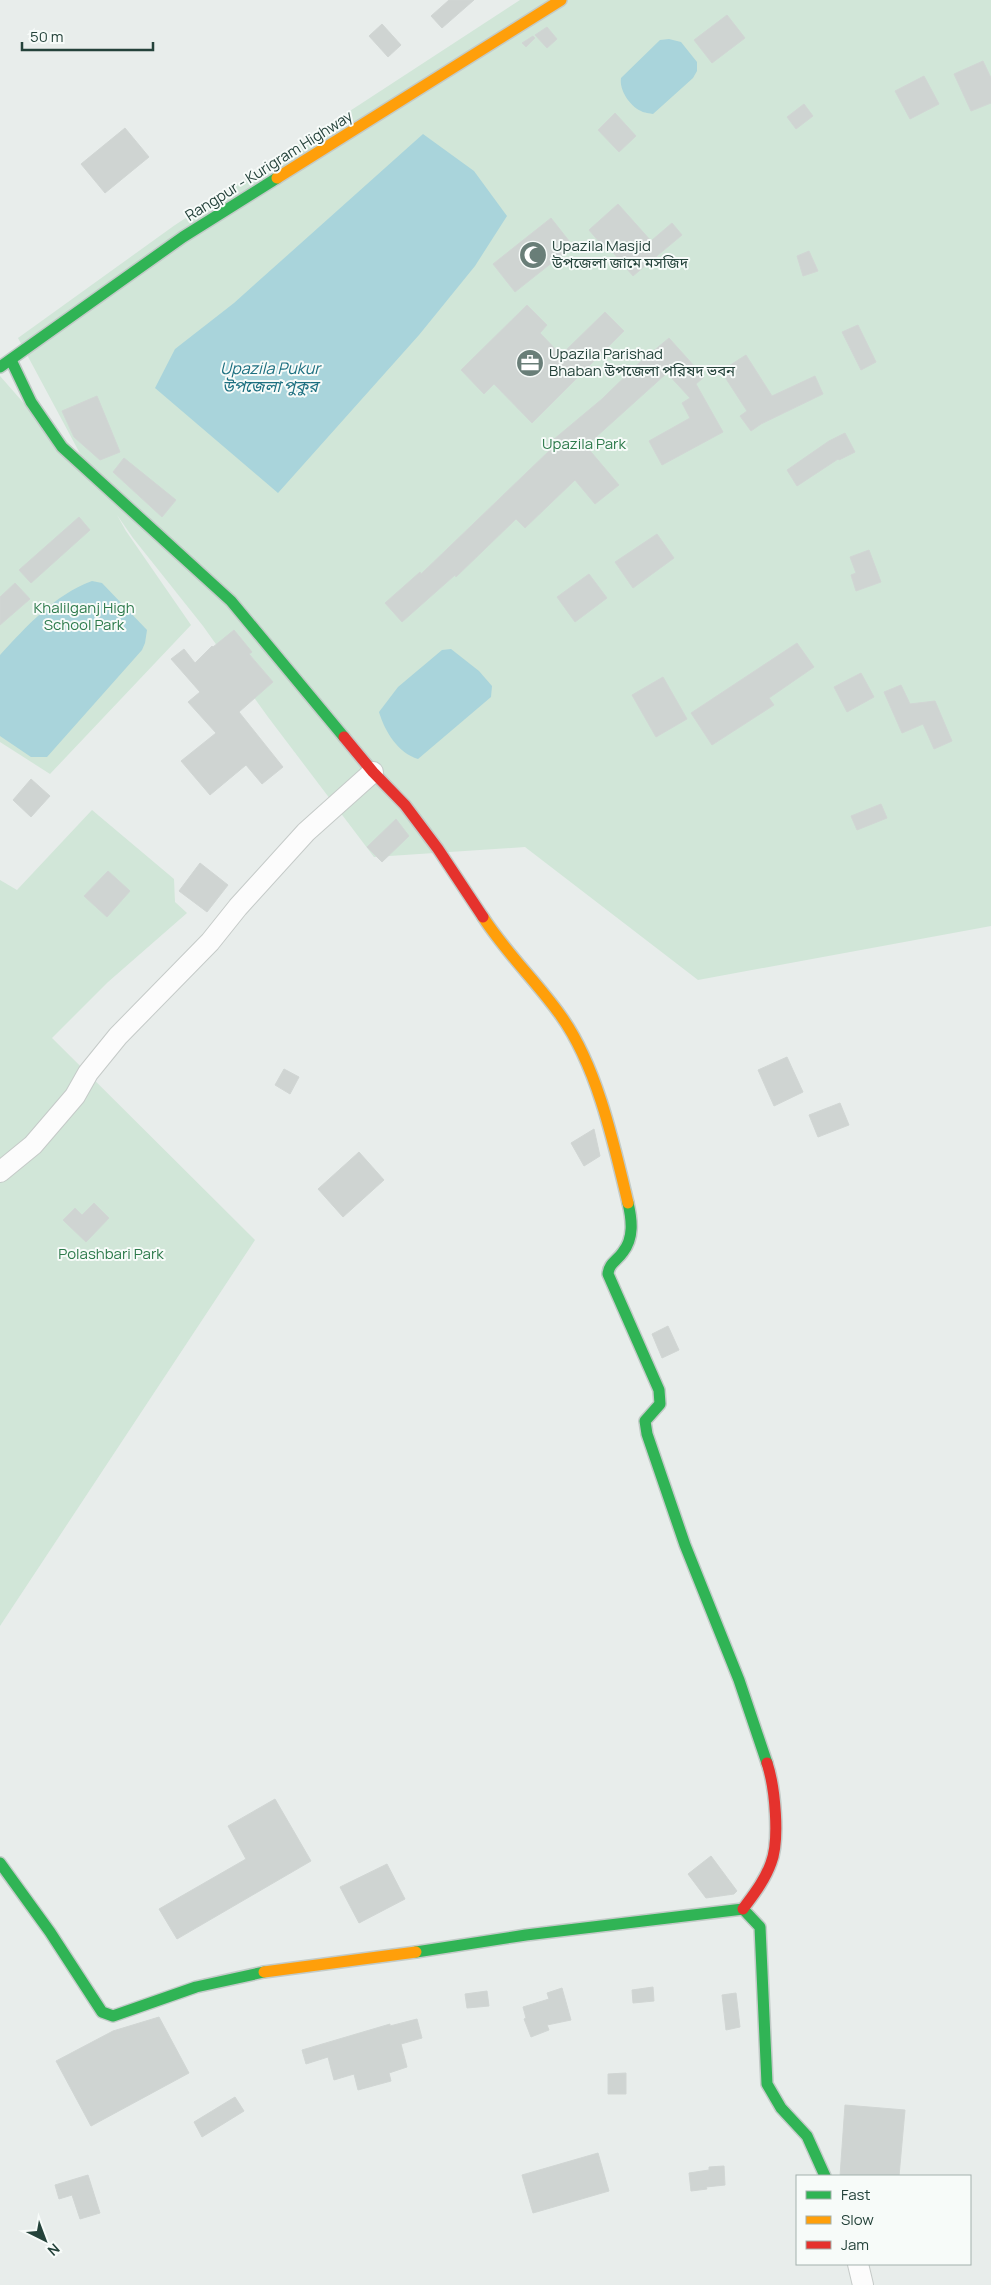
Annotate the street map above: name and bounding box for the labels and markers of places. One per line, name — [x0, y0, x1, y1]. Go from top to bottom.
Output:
place label: Upazila Masjid উপজেলা জামে মসজিদ — [551, 235, 689, 273]
mosque icon: Upazila Masjid উপজেলা জামে মসজিদ — [518, 240, 548, 270]
place label: Upazila Parishad Bhaban উপজেলা পরিষদ ভবন — [549, 343, 736, 381]
office icon: Upazila Parishad Bhaban উপজেলা পরিষদ ভবন — [515, 348, 545, 378]

